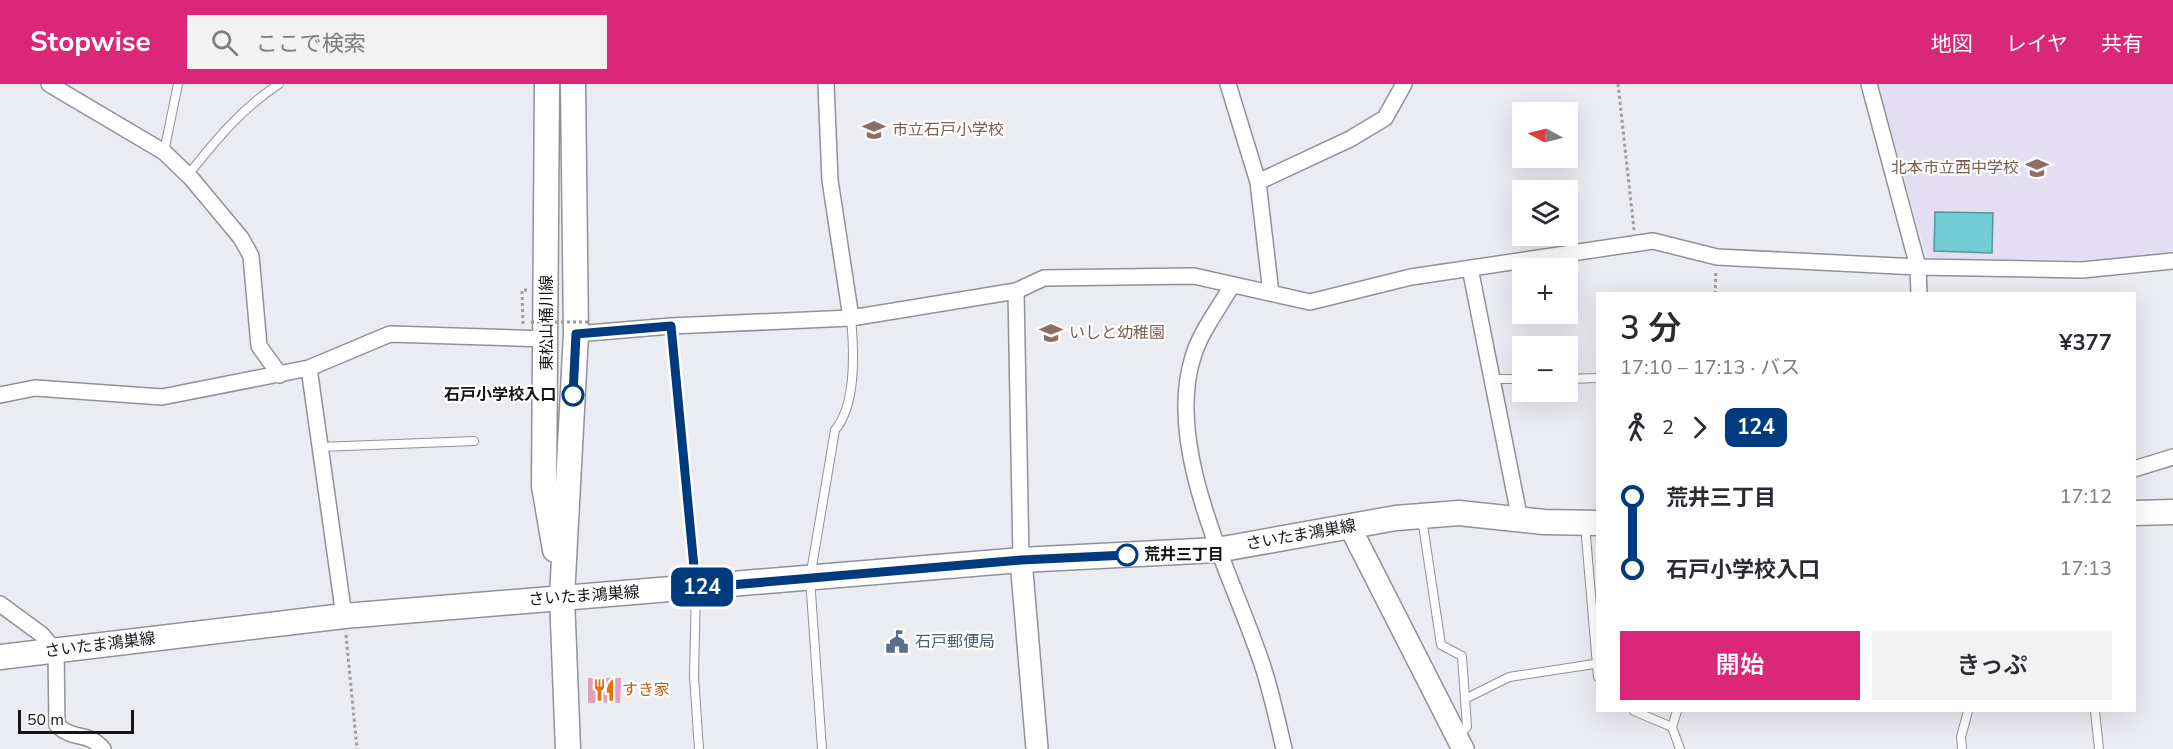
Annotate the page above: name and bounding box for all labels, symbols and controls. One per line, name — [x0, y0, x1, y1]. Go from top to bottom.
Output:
search box — [187, 15, 607, 69]
text: Stopwise — [30, 23, 151, 61]
icon: search — [208, 26, 241, 59]
text: ここで検索 — [256, 29, 366, 59]
text: 地図 — [1931, 30, 1973, 58]
text: レイヤ — [2006, 30, 2068, 58]
text: 共有 — [2101, 30, 2143, 58]
north arrow — [1512, 102, 1578, 168]
map controls — [1512, 102, 1578, 402]
school or university icon: 市立石戸小学校 — [861, 117, 887, 143]
place label: 市立石戸小学校 — [892, 119, 1004, 141]
school or university icon: 北本市立西中学校 — [2024, 155, 2050, 181]
place label: 北本市立西中学校 — [1891, 157, 2019, 179]
button: layers — [1512, 180, 1578, 246]
button: + — [1512, 258, 1578, 324]
street label: 東松山桶川線 — [536, 275, 558, 371]
text: 3 分 — [1620, 306, 1681, 351]
school or university icon: いしと幼稚園 — [1038, 320, 1064, 346]
place label: いしと幼稚園 — [1069, 322, 1165, 344]
text: ¥377 — [2059, 328, 2112, 358]
button: − — [1512, 336, 1578, 402]
text: 17:10 – 17:13 · バス — [1620, 354, 1800, 381]
place label: 石戸小学校入口 — [444, 384, 556, 406]
marker: 石戸小学校入口 — [562, 384, 584, 406]
icon: walk — [1620, 411, 1653, 444]
icon: forward — [1683, 411, 1716, 444]
text: 124 — [1737, 413, 1775, 441]
text: 2 — [1662, 414, 1674, 441]
text: 荒井三丁目 — [1666, 483, 1776, 513]
text: 17:12 — [2059, 483, 2112, 510]
street label: さいたま鴻巣線 — [1244, 514, 1358, 556]
marker: 荒井三丁目 — [1116, 544, 1138, 566]
place label: 荒井三丁目 — [1144, 544, 1224, 566]
text: 石戸小学校入口 — [1666, 555, 1820, 585]
text: 17:13 — [2059, 555, 2112, 582]
line badge: 124 — [668, 568, 736, 606]
text: 124 — [683, 573, 721, 601]
street label: さいたま鴻巣線 — [528, 581, 640, 611]
street label: さいたま鴻巣線 — [43, 627, 157, 663]
public building icon: 石戸郵便局 — [884, 629, 910, 655]
place label: 石戸郵便局 — [915, 631, 995, 653]
button: 開始 — [1620, 631, 1860, 700]
button: きっぷ — [1872, 631, 2112, 700]
restaurant icon: すき家 — [591, 677, 617, 703]
place label: すき家 — [622, 679, 670, 701]
scale bar — [18, 707, 134, 734]
text: 50 m — [27, 709, 64, 731]

